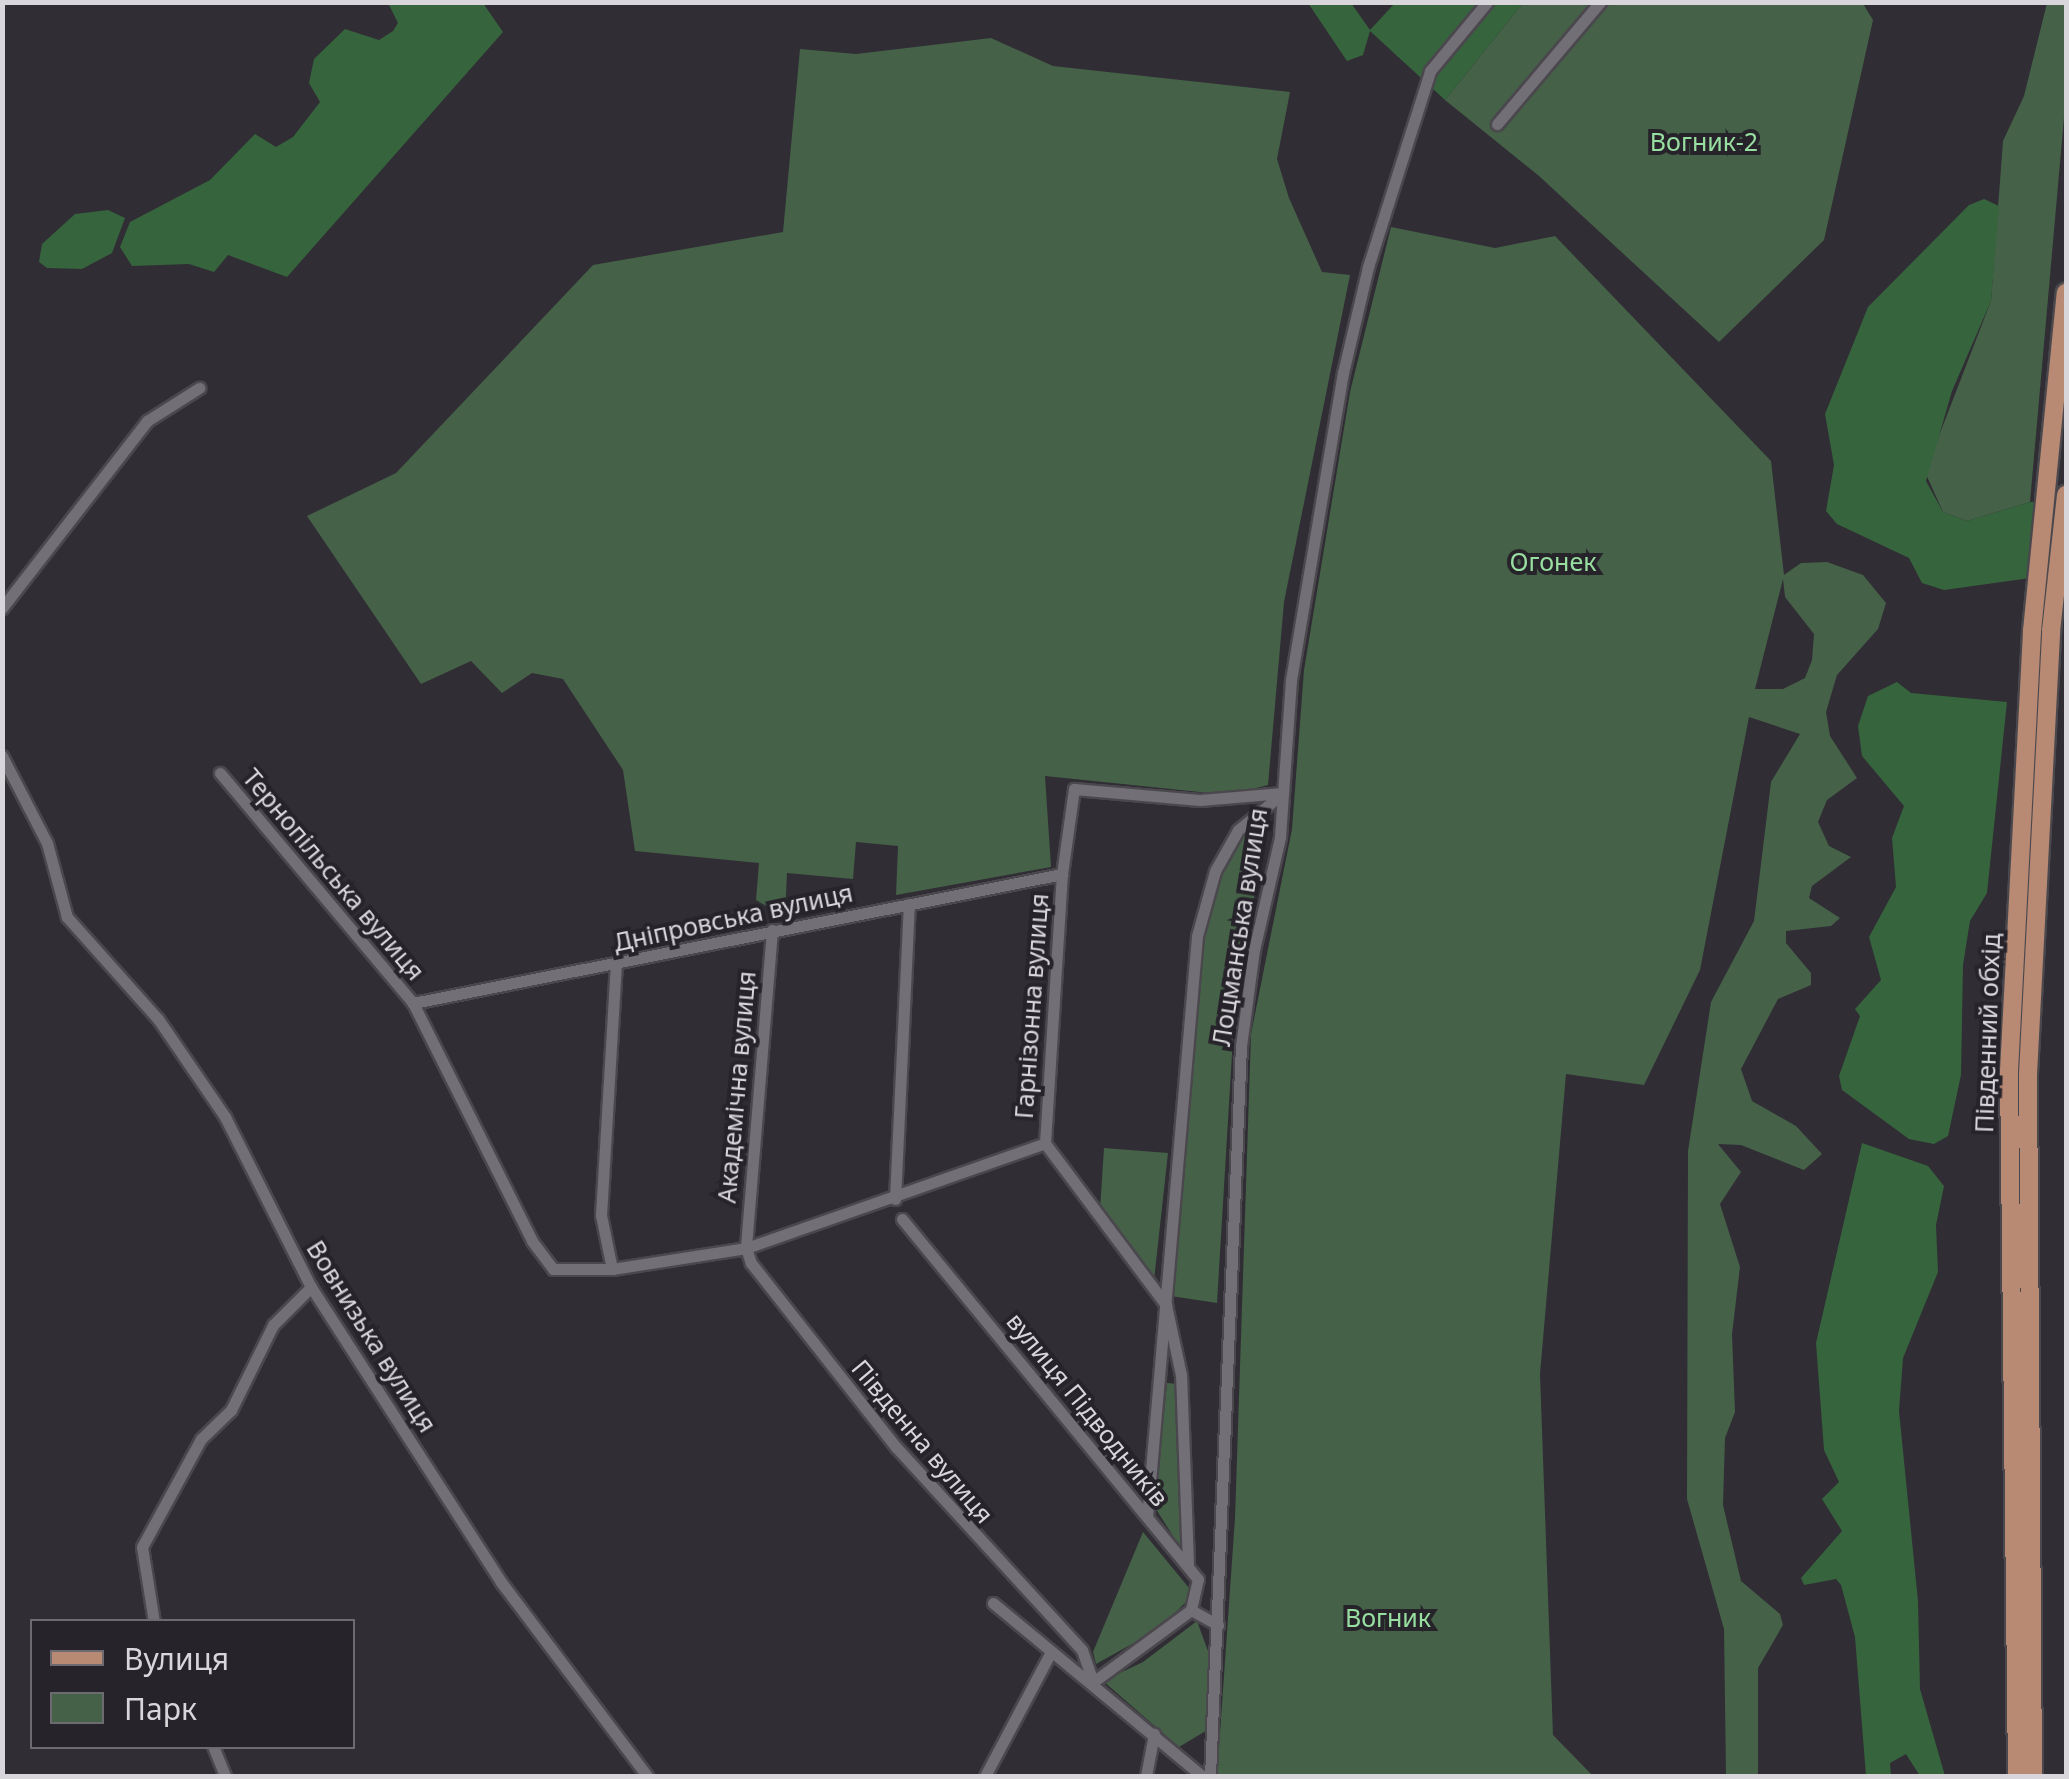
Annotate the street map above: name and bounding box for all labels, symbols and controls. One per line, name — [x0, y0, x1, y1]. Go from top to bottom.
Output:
park label: Вогник-2 — [1650, 126, 1758, 156]
park label: Огонек — [1510, 546, 1596, 576]
street label: Тернопільська вулиця — [237, 762, 431, 986]
street label: Лоцманська вулиця — [1205, 806, 1273, 1048]
street label: Дніпровська вулиця — [611, 877, 855, 957]
street label: Гарнізонна вулиця — [1008, 892, 1054, 1120]
street label: Південний обхід — [1969, 933, 2005, 1133]
street label: Академічна вулиця — [711, 970, 761, 1204]
street label: Вовнизька вулиця — [301, 1235, 443, 1437]
street label: вулиця Підводників — [1001, 1306, 1175, 1512]
street label: Південна вулиця — [846, 1353, 1000, 1529]
park label: Вогник — [1345, 1602, 1431, 1632]
legend — [30, 1619, 355, 1749]
text: Вулиця — [124, 1638, 229, 1679]
text: Парк — [124, 1688, 197, 1729]

